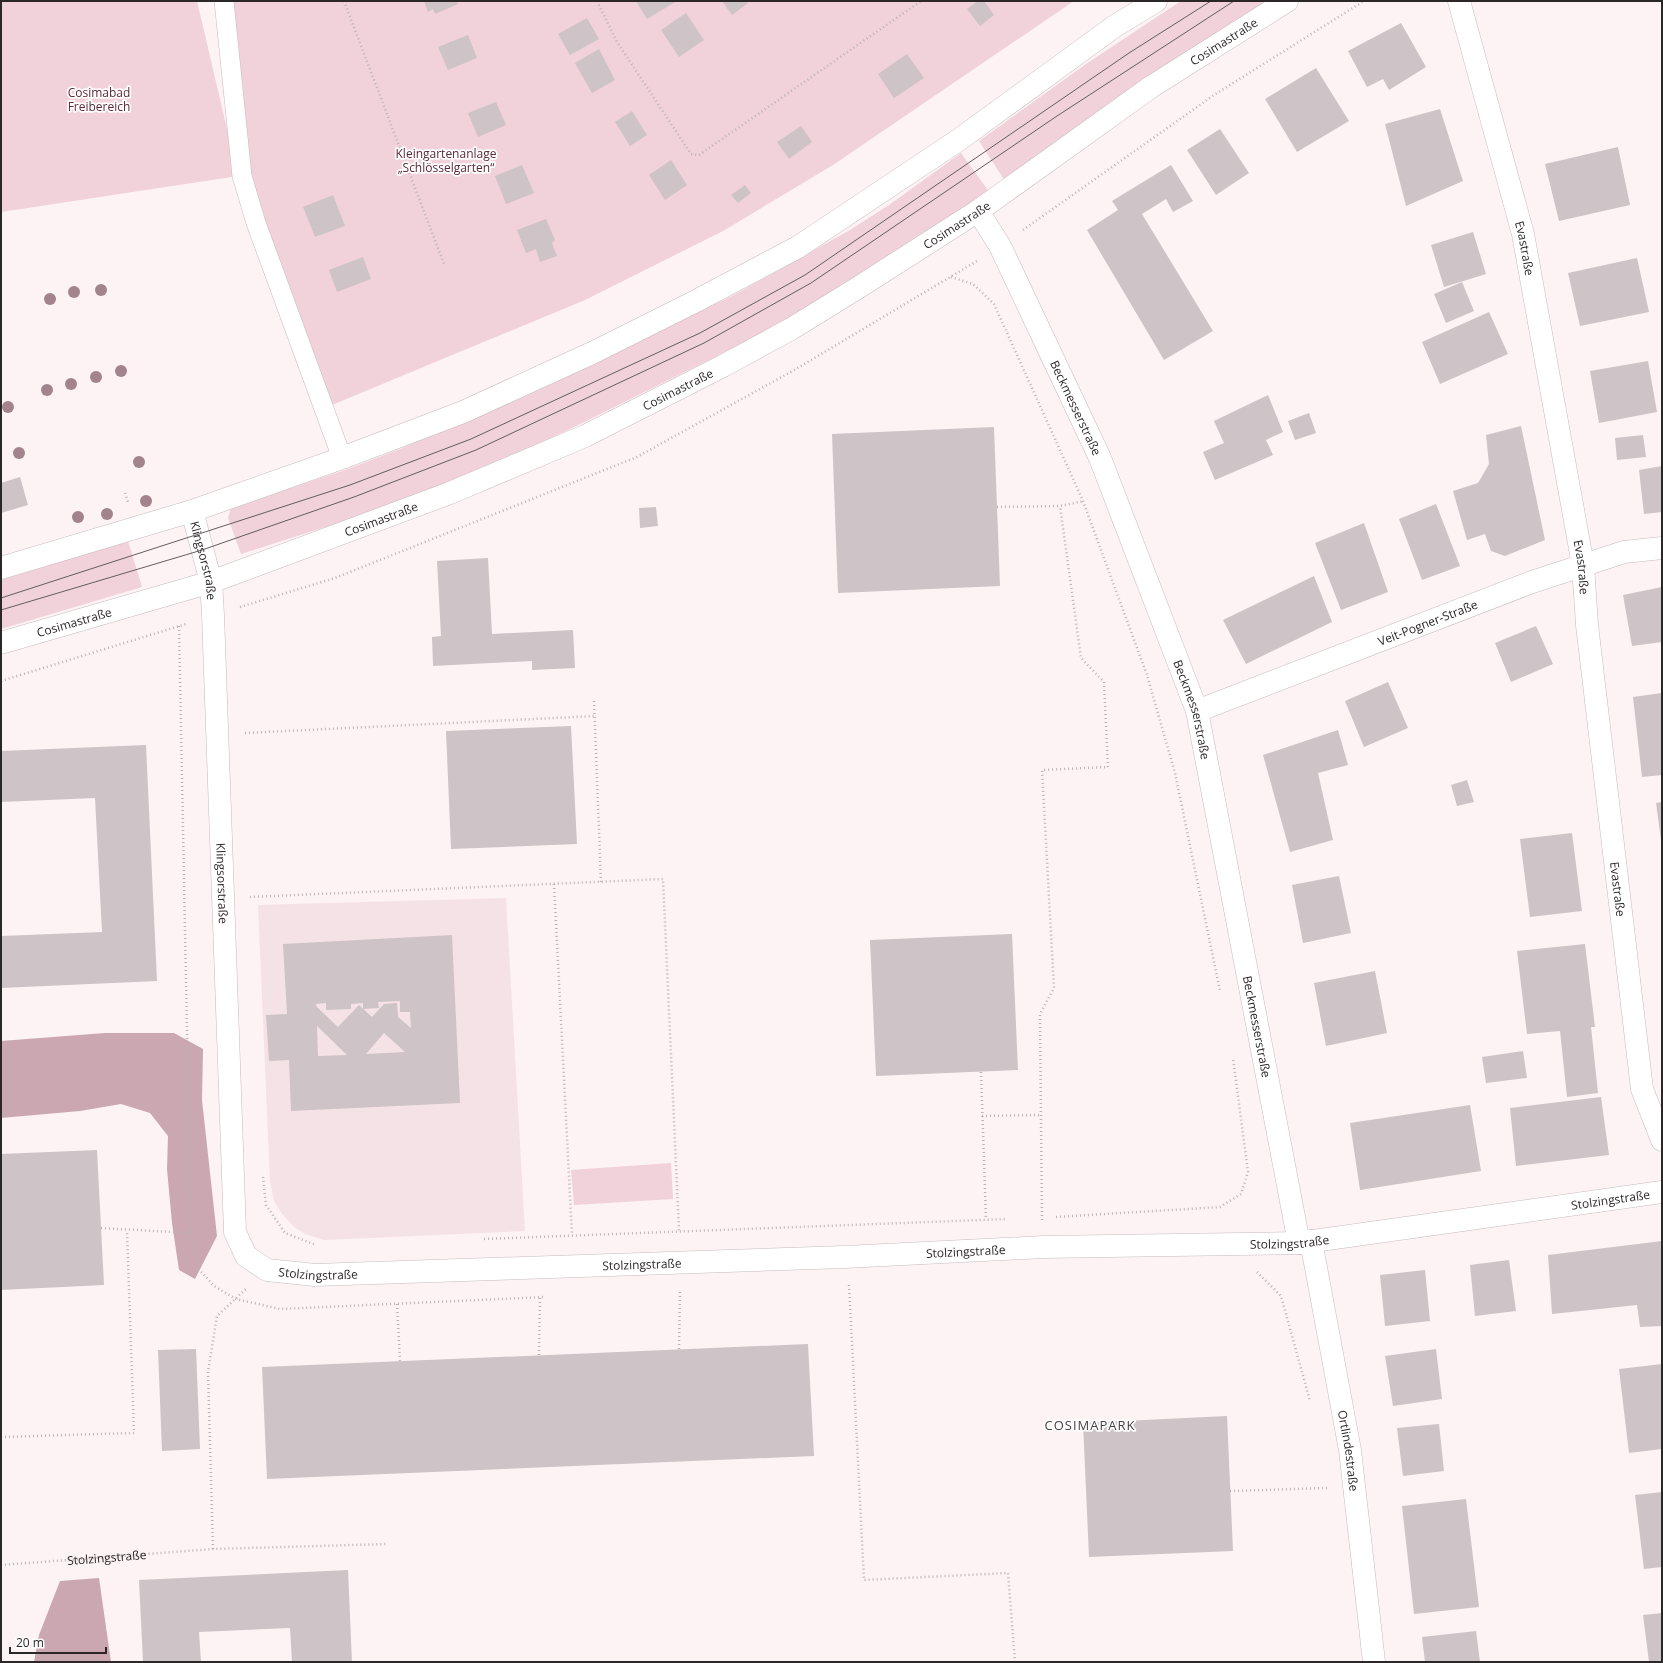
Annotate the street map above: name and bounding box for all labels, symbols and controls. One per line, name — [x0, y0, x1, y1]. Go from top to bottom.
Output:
street label: Cosimastraße — [1186, 13, 1261, 69]
park label: Cosimabad Freibereich — [68, 84, 130, 115]
park label: Kleingartenanlage „Schlösselgarten“ — [396, 145, 497, 176]
street label: Cosimastraße — [919, 196, 994, 253]
street label: Evastraße — [1511, 219, 1539, 277]
street label: Beckmesserstraße — [1046, 357, 1106, 458]
street label: Cosimastraße — [639, 364, 716, 414]
street label: Cosimastraße — [342, 497, 420, 540]
street label: Klingsorstraße — [187, 519, 221, 601]
street label: Evastraße — [1570, 538, 1593, 595]
street label: Veit-Pogner-Straße — [1375, 595, 1480, 649]
street label: Cosimastraße — [35, 603, 114, 641]
street label: Beckmesserstraße — [1170, 657, 1215, 761]
street label: Klingsorstraße — [213, 843, 233, 924]
street label: Evastraße — [1607, 861, 1630, 918]
street label: Beckmesserstraße — [1239, 974, 1276, 1079]
street label: Stolzingstraße — [1570, 1185, 1651, 1213]
street label: Stolzingstraße — [1250, 1230, 1330, 1252]
street label: Stolzingstraße — [926, 1240, 1006, 1261]
street label: Stolzingstraße — [602, 1254, 682, 1274]
street label: Stolzingstraße — [278, 1263, 358, 1284]
street label: Ortlindestraße — [1334, 1409, 1363, 1492]
district label: COSIMAPARK — [1045, 1416, 1136, 1434]
street label: Stolzingstraße — [66, 1546, 147, 1568]
scale bar — [10, 1629, 106, 1655]
text: 20 m — [16, 1634, 44, 1651]

